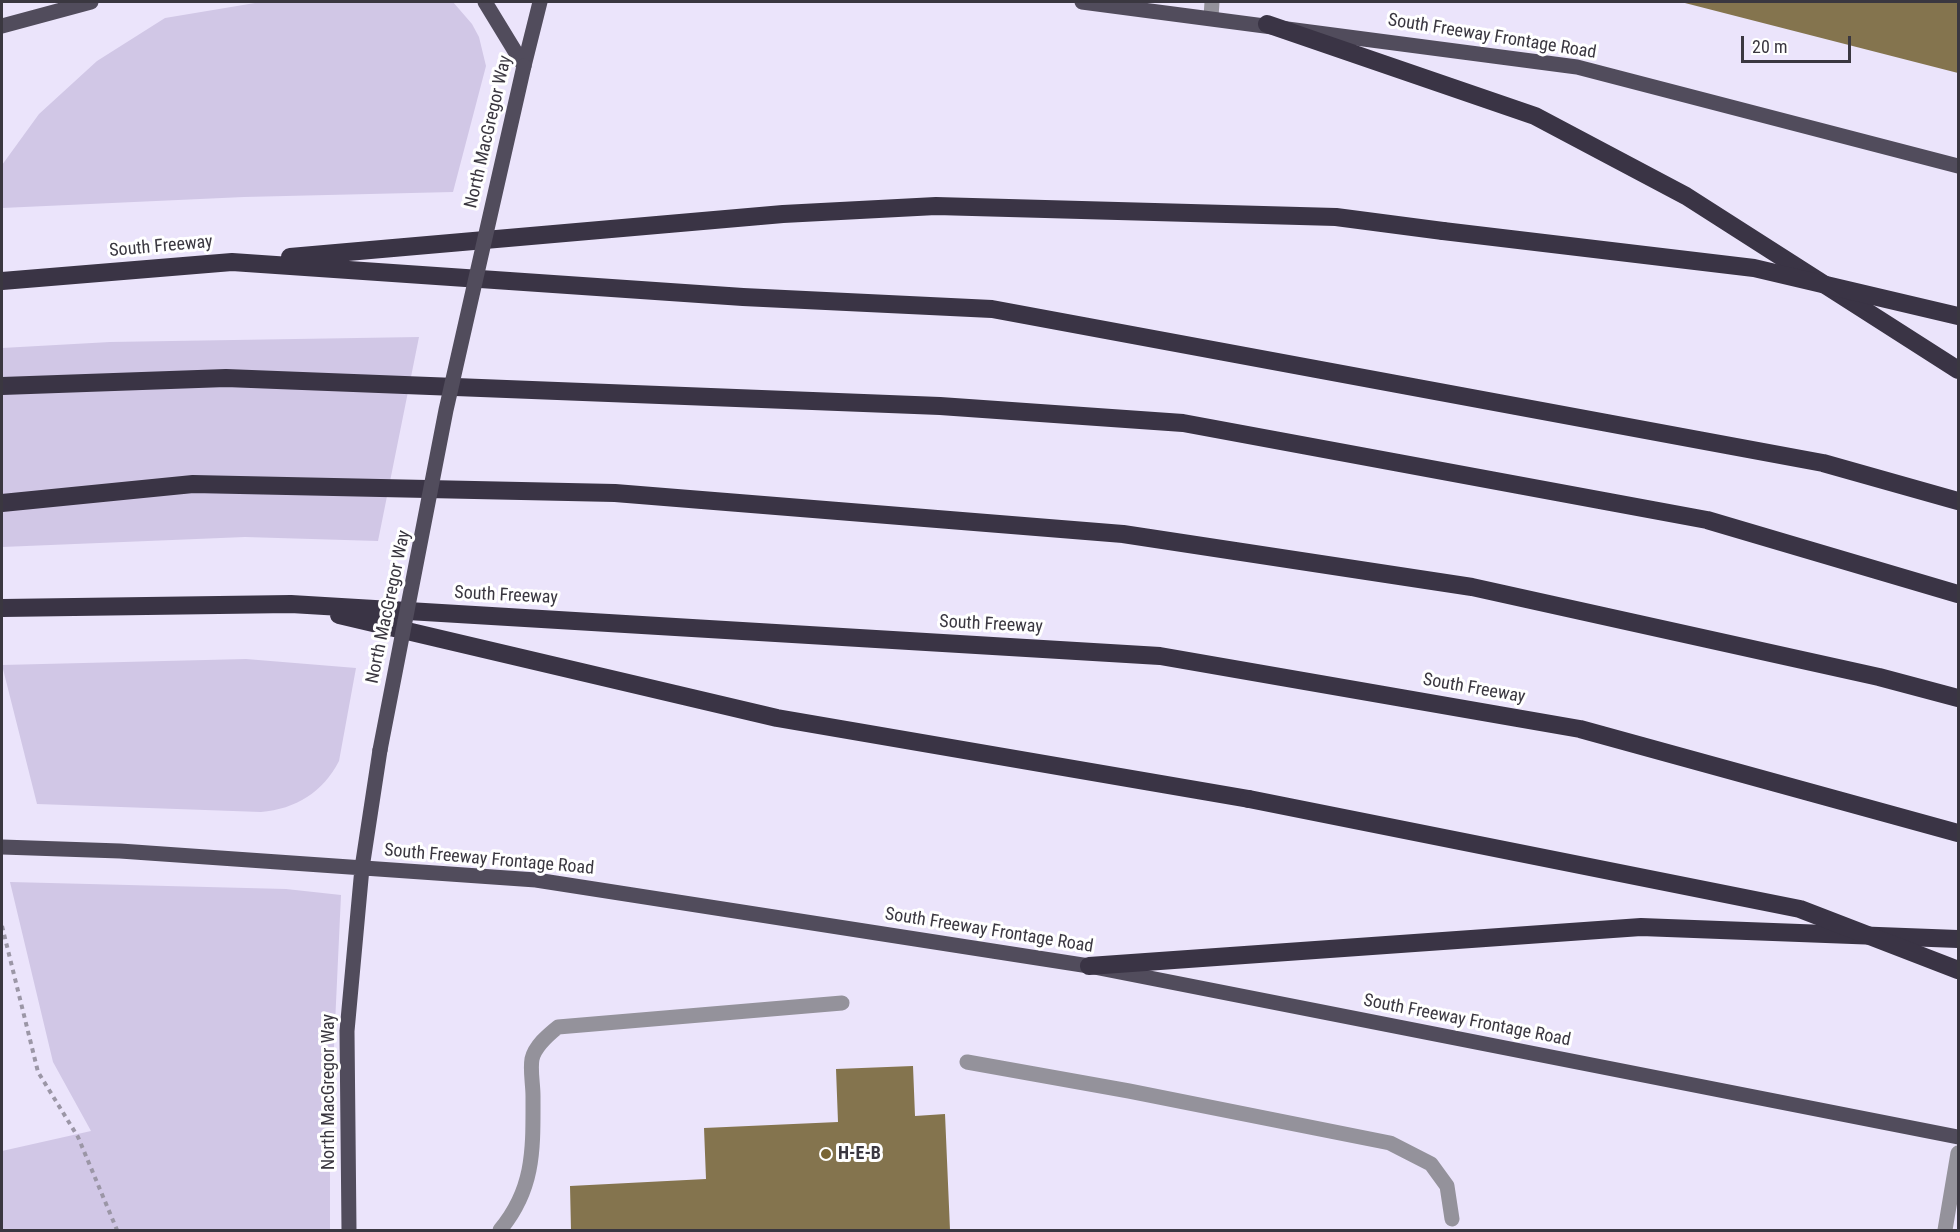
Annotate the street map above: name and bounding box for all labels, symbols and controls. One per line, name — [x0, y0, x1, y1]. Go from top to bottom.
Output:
street label: South Freeway Frontage Road — [1386, 10, 1598, 64]
scale bar — [1744, 24, 1854, 62]
text: 20 m — [1752, 36, 1787, 57]
street label: North MacGregor Way — [461, 54, 517, 210]
street label: South Freeway — [108, 232, 214, 262]
street label: North MacGregor Way — [362, 528, 416, 686]
street label: South Freeway — [454, 583, 558, 609]
street label: South Freeway — [939, 612, 1043, 638]
street label: South Freeway — [1421, 669, 1527, 709]
street label: South Freeway Frontage Road — [383, 840, 595, 880]
street label: South Freeway Frontage Road — [883, 904, 1095, 958]
street label: South Freeway Frontage Road — [1362, 990, 1572, 1052]
street label: North MacGregor Way — [318, 1014, 340, 1170]
place label: H-E-B — [838, 1143, 881, 1165]
marker: H-E-B — [819, 1147, 833, 1161]

